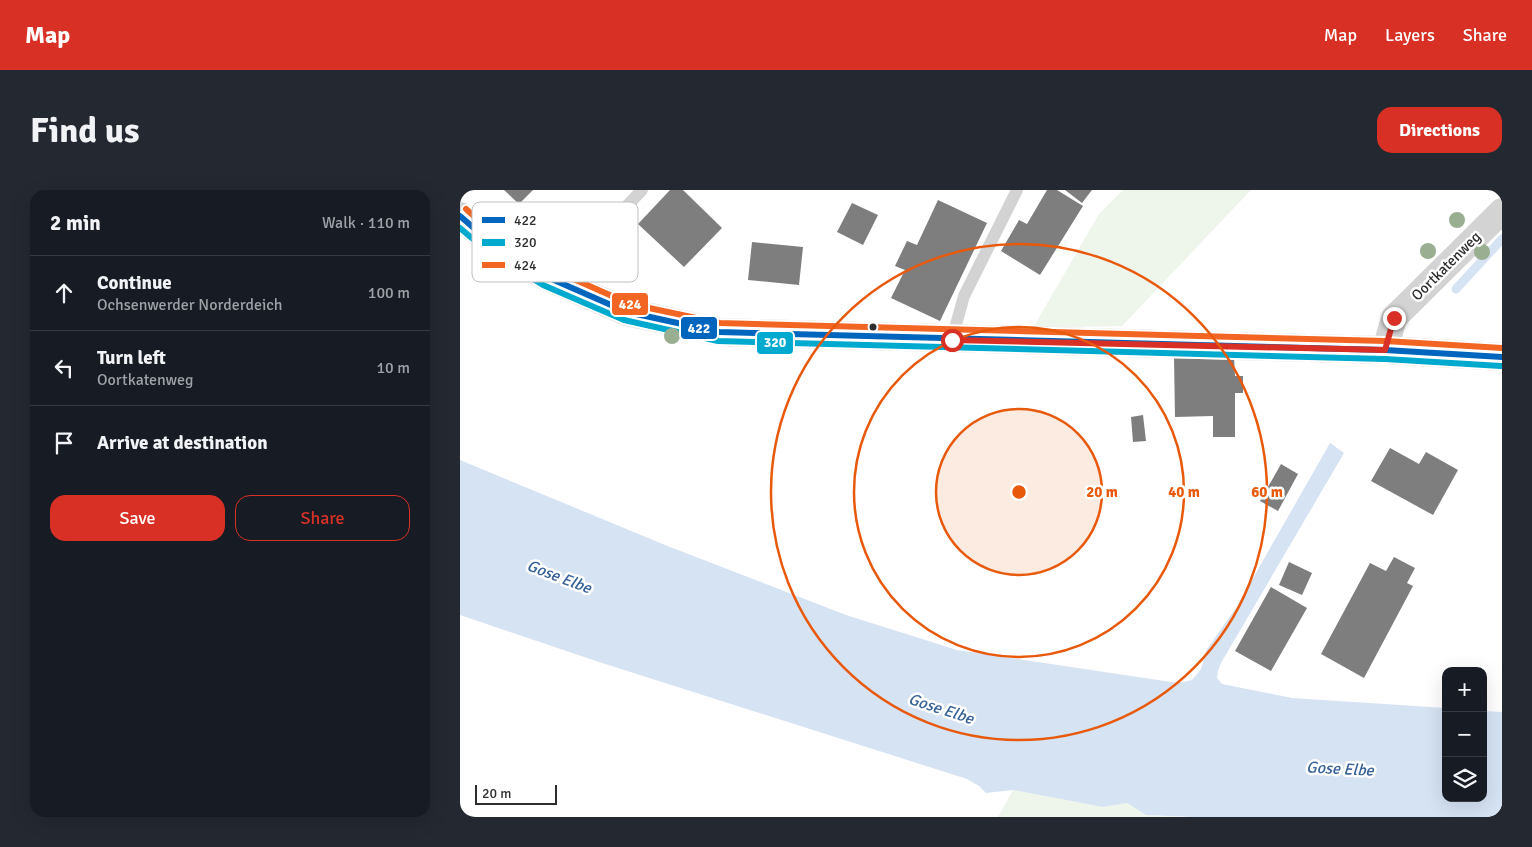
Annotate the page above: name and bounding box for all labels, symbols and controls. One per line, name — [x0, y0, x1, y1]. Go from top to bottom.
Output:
text: Map — [25, 20, 70, 50]
text: Map — [1324, 24, 1357, 46]
text: Layers — [1385, 24, 1435, 46]
text: Share — [1463, 24, 1507, 46]
button: Directions — [1377, 107, 1502, 153]
text: Find us — [30, 109, 140, 152]
legend — [472, 202, 638, 282]
text: 2 min — [50, 210, 101, 236]
text: 422 — [514, 212, 537, 229]
text: Walk · 110 m — [322, 213, 410, 233]
street label: Oortkatenweg — [1408, 228, 1484, 304]
text: 320 — [514, 234, 537, 251]
text: 424 — [514, 257, 537, 274]
text: Continue — [97, 271, 172, 295]
icon: ahead — [50, 279, 78, 307]
text: 100 m — [368, 283, 410, 303]
line badge: 424 — [611, 292, 649, 316]
text: Ochsenwerder Norderdeich — [97, 295, 283, 315]
text: 424 — [619, 296, 642, 313]
route end — [1383, 307, 1406, 330]
line badge: 422 — [680, 316, 718, 340]
text: 422 — [688, 320, 710, 337]
unlabelled marker — [868, 322, 878, 332]
route start — [941, 329, 964, 352]
line badge: 320 — [756, 331, 794, 355]
text: 320 — [764, 334, 787, 351]
text: Turn left — [97, 346, 166, 370]
icon: left — [50, 354, 78, 382]
text: 10 m — [376, 358, 410, 378]
text: Oortkatenweg — [97, 370, 193, 390]
icon: arrive — [50, 429, 78, 457]
text: Arrive at destination — [97, 431, 268, 455]
centre of rings — [1010, 483, 1028, 501]
text: 20 m — [1086, 483, 1118, 501]
text: 40 m — [1168, 483, 1200, 501]
text: 60 m — [1251, 483, 1283, 501]
button: Save — [50, 495, 225, 541]
button: Share — [235, 495, 410, 541]
water label: Gose Elbe — [524, 556, 595, 599]
map controls — [1442, 667, 1487, 802]
button: + — [1442, 667, 1487, 712]
water label: Gose Elbe — [906, 689, 977, 729]
button: − — [1442, 712, 1487, 757]
water label: Gose Elbe — [1306, 757, 1375, 781]
button: layers — [1442, 757, 1487, 802]
scale bar — [475, 782, 558, 805]
text: 20 m — [482, 785, 511, 802]

